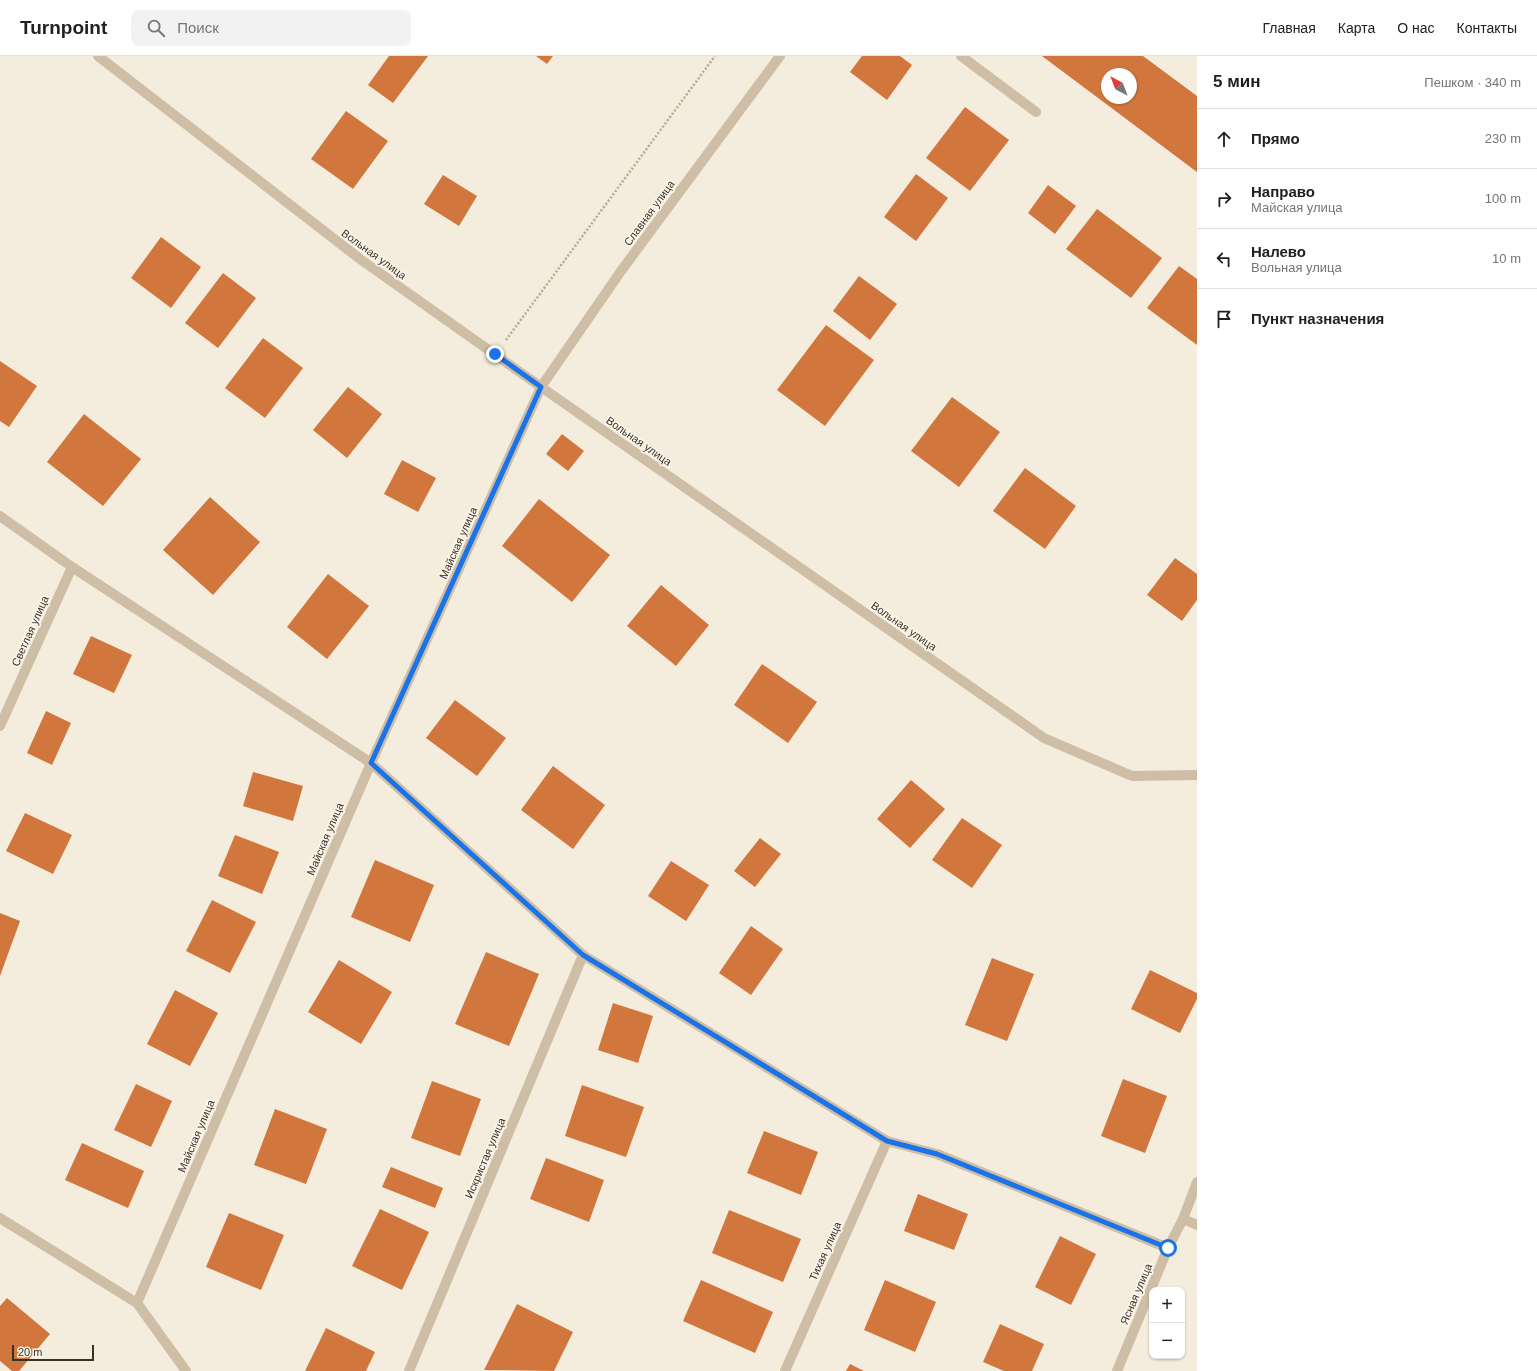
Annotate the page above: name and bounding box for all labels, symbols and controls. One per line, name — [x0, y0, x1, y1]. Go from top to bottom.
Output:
search box — [131, 10, 411, 46]
text: Turnpoint — [20, 17, 107, 38]
icon: search — [145, 17, 167, 39]
text: Поиск — [177, 19, 219, 36]
text: Главная — [1262, 20, 1316, 36]
text: Карта — [1338, 20, 1375, 36]
text: О нас — [1397, 20, 1435, 36]
text: Контакты — [1457, 20, 1517, 36]
north arrow — [1101, 68, 1137, 104]
text: 5 мин — [1213, 72, 1260, 91]
text: Пешком · 340 m — [1424, 75, 1521, 90]
icon: ahead — [1213, 128, 1235, 150]
text: Прямо — [1251, 130, 1300, 147]
text: 230 m — [1485, 131, 1521, 146]
street label: Славная улица — [621, 177, 677, 248]
text: Направо — [1251, 183, 1315, 200]
icon: right — [1213, 188, 1235, 210]
text: 100 m — [1485, 191, 1521, 206]
text: Майская улица — [1251, 200, 1343, 215]
street label: Вольная улица — [339, 227, 409, 282]
text: Налево — [1251, 243, 1306, 260]
icon: left — [1213, 248, 1235, 270]
text: 10 m — [1492, 251, 1521, 266]
text: Вольная улица — [1251, 260, 1342, 275]
icon: arrive — [1213, 308, 1235, 330]
text: Пункт назначения — [1251, 310, 1384, 327]
route end — [486, 345, 504, 363]
street label: Вольная улица — [604, 414, 675, 468]
street label: Майская улица — [437, 504, 480, 581]
street label: Светлая улица — [9, 593, 51, 668]
street label: Вольная улица — [869, 599, 940, 653]
street label: Майская улица — [304, 800, 346, 877]
street label: Майская улица — [175, 1097, 217, 1174]
street label: Искристая улица — [463, 1115, 508, 1200]
street label: Тихая улица — [807, 1219, 844, 1282]
route start — [1159, 1239, 1177, 1257]
street label: Ясная улица — [1118, 1261, 1155, 1326]
map controls — [1149, 1287, 1185, 1359]
button: + — [1149, 1287, 1185, 1323]
button: − — [1149, 1323, 1185, 1359]
scale bar — [12, 1343, 94, 1362]
text: 20 m — [18, 1346, 42, 1358]

